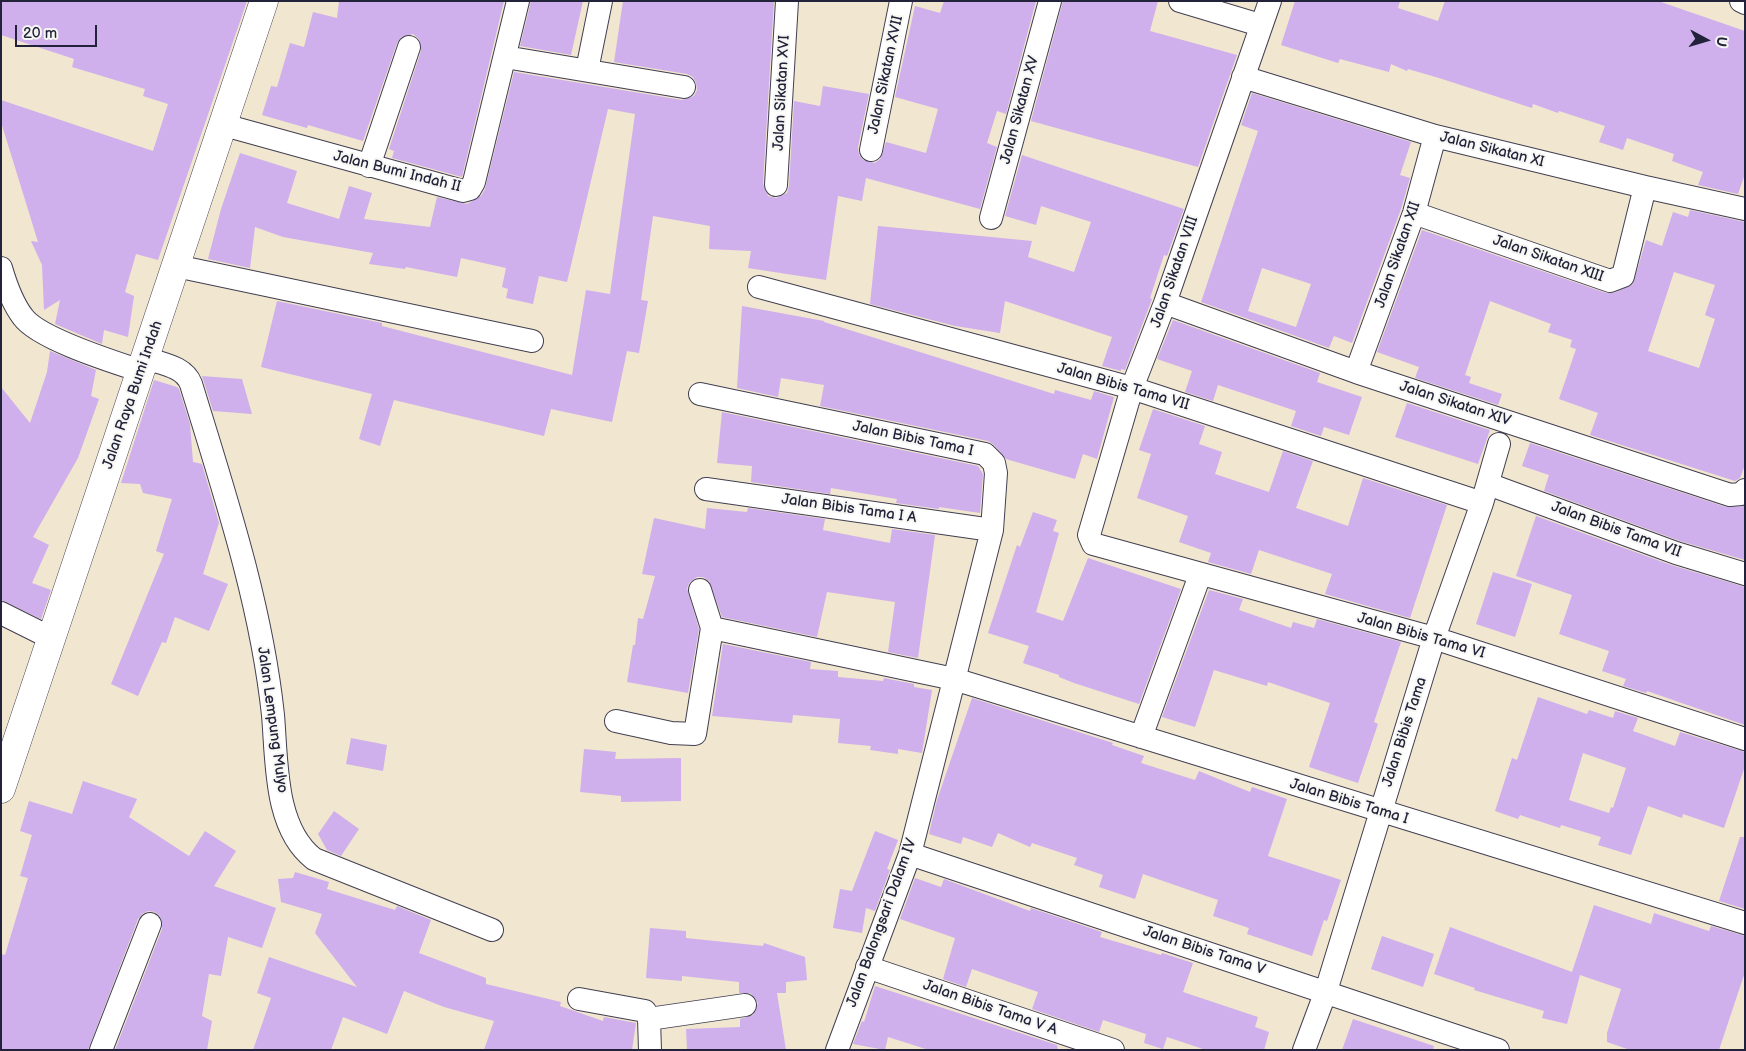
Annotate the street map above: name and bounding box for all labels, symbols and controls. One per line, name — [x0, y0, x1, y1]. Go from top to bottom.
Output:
street label: Jalan Sikatan XVII — [865, 14, 907, 136]
scale bar — [18, 15, 100, 47]
north arrow — [1681, 15, 1731, 65]
text: 20 m — [23, 24, 57, 43]
street label: Jalan Sikatan XVI — [770, 35, 794, 151]
text: U — [1712, 36, 1730, 47]
street label: Jalan Sikatan XV — [997, 54, 1043, 166]
street label: Jalan Sikatan XI — [1438, 128, 1546, 172]
street label: Jalan Bumi Indah II — [331, 147, 463, 197]
street label: Jalan Sikatan XII — [1371, 199, 1425, 311]
street label: Jalan Sikatan VIII — [1147, 214, 1203, 330]
street label: Jalan Sikatan XIII — [1490, 232, 1606, 286]
street label: Jalan Raya Bumi Indah — [99, 319, 167, 471]
street label: Jalan Bibis Tama VII — [1055, 359, 1191, 415]
street label: Jalan Sikatan XIV — [1397, 378, 1513, 430]
street label: Jalan Bibis Tama I — [851, 417, 975, 461]
street label: Jalan Bibis Tama I A — [780, 491, 918, 527]
street label: Jalan Bibis Tama VII — [1549, 498, 1683, 562]
street label: Jalan Bibis Tama VI — [1355, 609, 1487, 663]
street label: Jalan Lempung Mulyo — [253, 646, 291, 794]
street label: Jalan Bibis Tama — [1379, 675, 1431, 789]
street label: Jalan Bibis Tama I — [1288, 775, 1410, 829]
street label: Jalan Balongsari Dalam IV — [843, 836, 921, 1010]
street label: Jalan Bibis Tama V — [1141, 923, 1267, 979]
street label: Jalan Bibis Tama V A — [920, 977, 1060, 1039]

